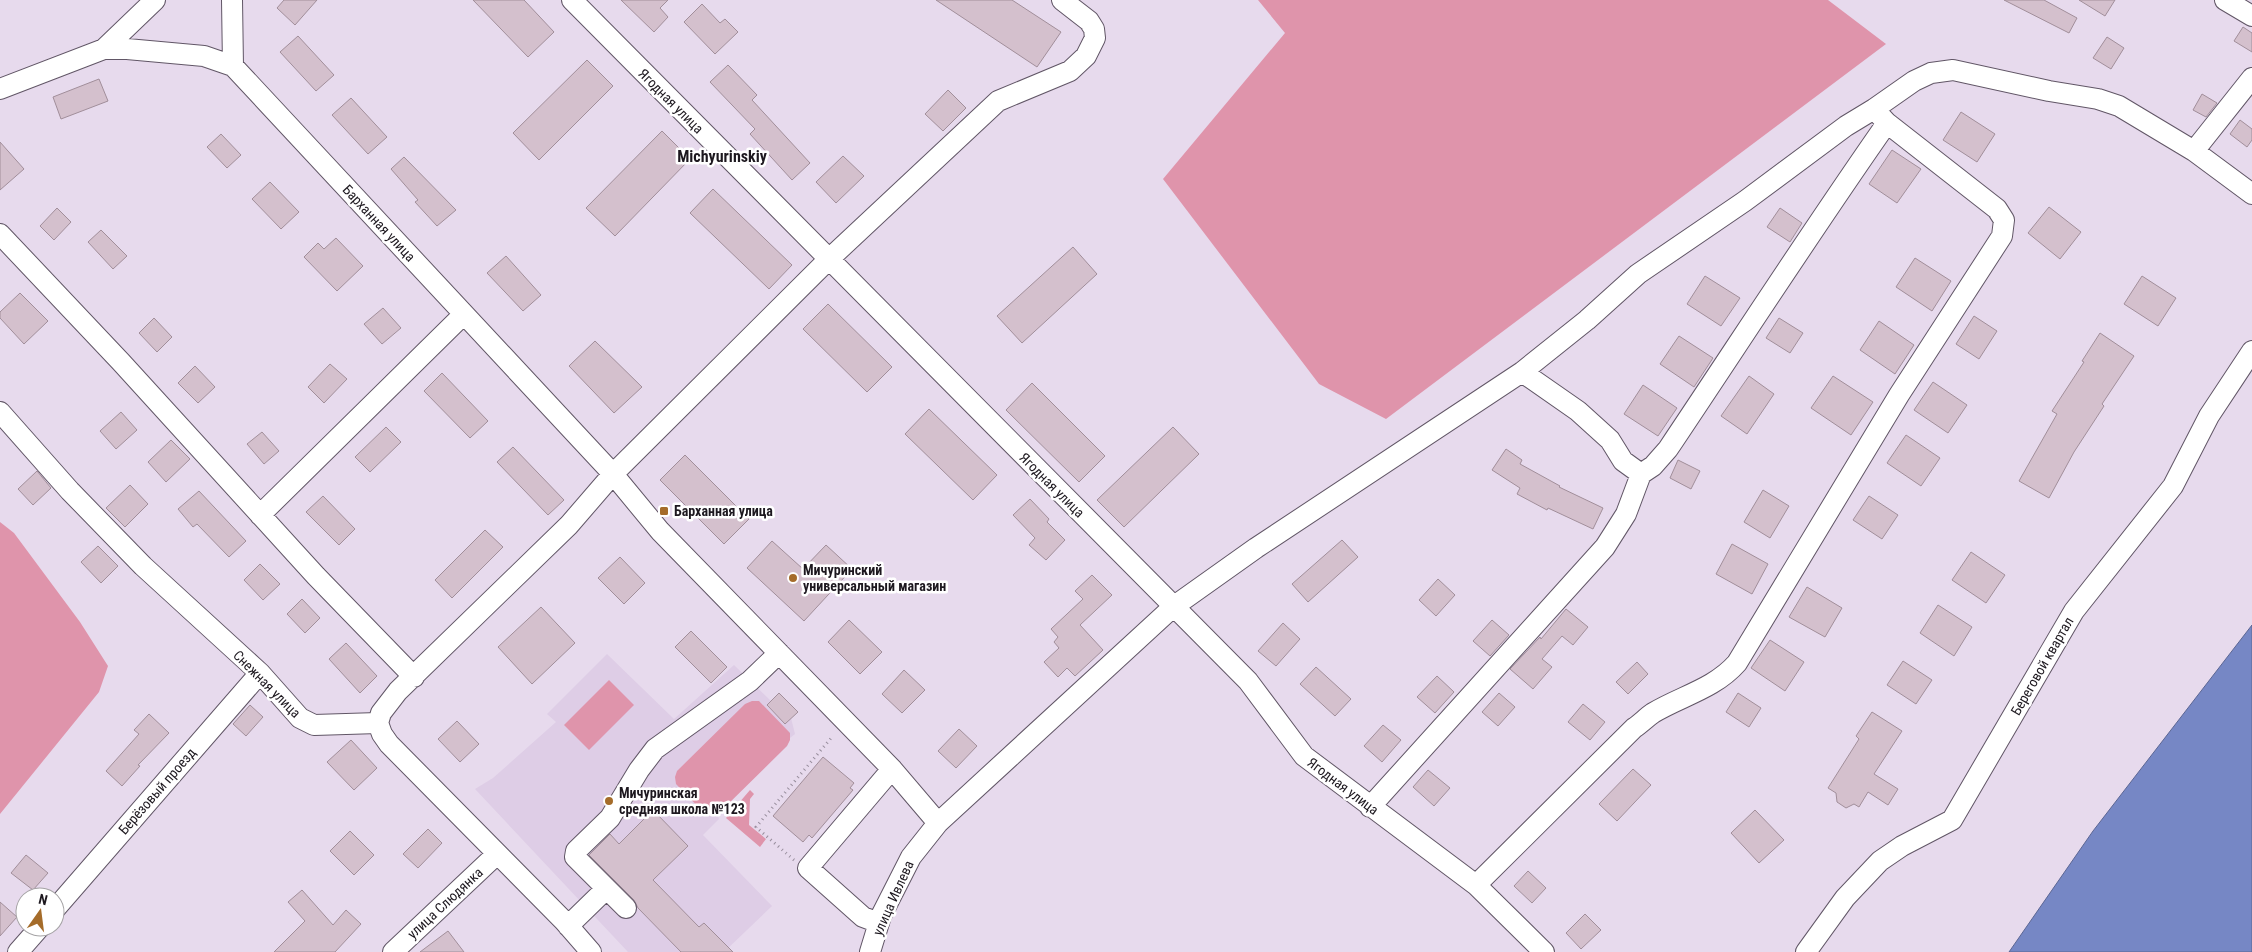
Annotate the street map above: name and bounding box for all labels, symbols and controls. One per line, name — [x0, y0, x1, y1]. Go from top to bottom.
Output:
street label: Ягодная улица — [635, 65, 707, 137]
district label: Michyurinskiy — [677, 147, 767, 166]
street label: Барханная улица — [339, 181, 419, 265]
street label: Ягодная улица — [1016, 449, 1088, 521]
place label: Барханная улица — [674, 503, 773, 519]
marker: Барханная улица — [658, 505, 670, 517]
place label: Мичуринский универсальный магазин — [803, 562, 946, 594]
marker: Мичуринский универсальный магазин — [787, 572, 799, 584]
street label: Береговой квартал — [2007, 614, 2077, 718]
street label: Снежная улица — [230, 647, 304, 721]
street label: Берёзовый проезд — [115, 744, 199, 837]
street label: Ягодная улица — [1304, 754, 1382, 818]
place label: Мичуринская средняя школа №123 — [619, 785, 745, 817]
marker: Мичуринская средняя школа №123 — [603, 795, 615, 807]
street label: улица Ивлева — [869, 858, 917, 938]
street label: улица Слюдянка — [404, 864, 486, 942]
north arrow — [15, 887, 65, 937]
text: N — [37, 891, 49, 908]

